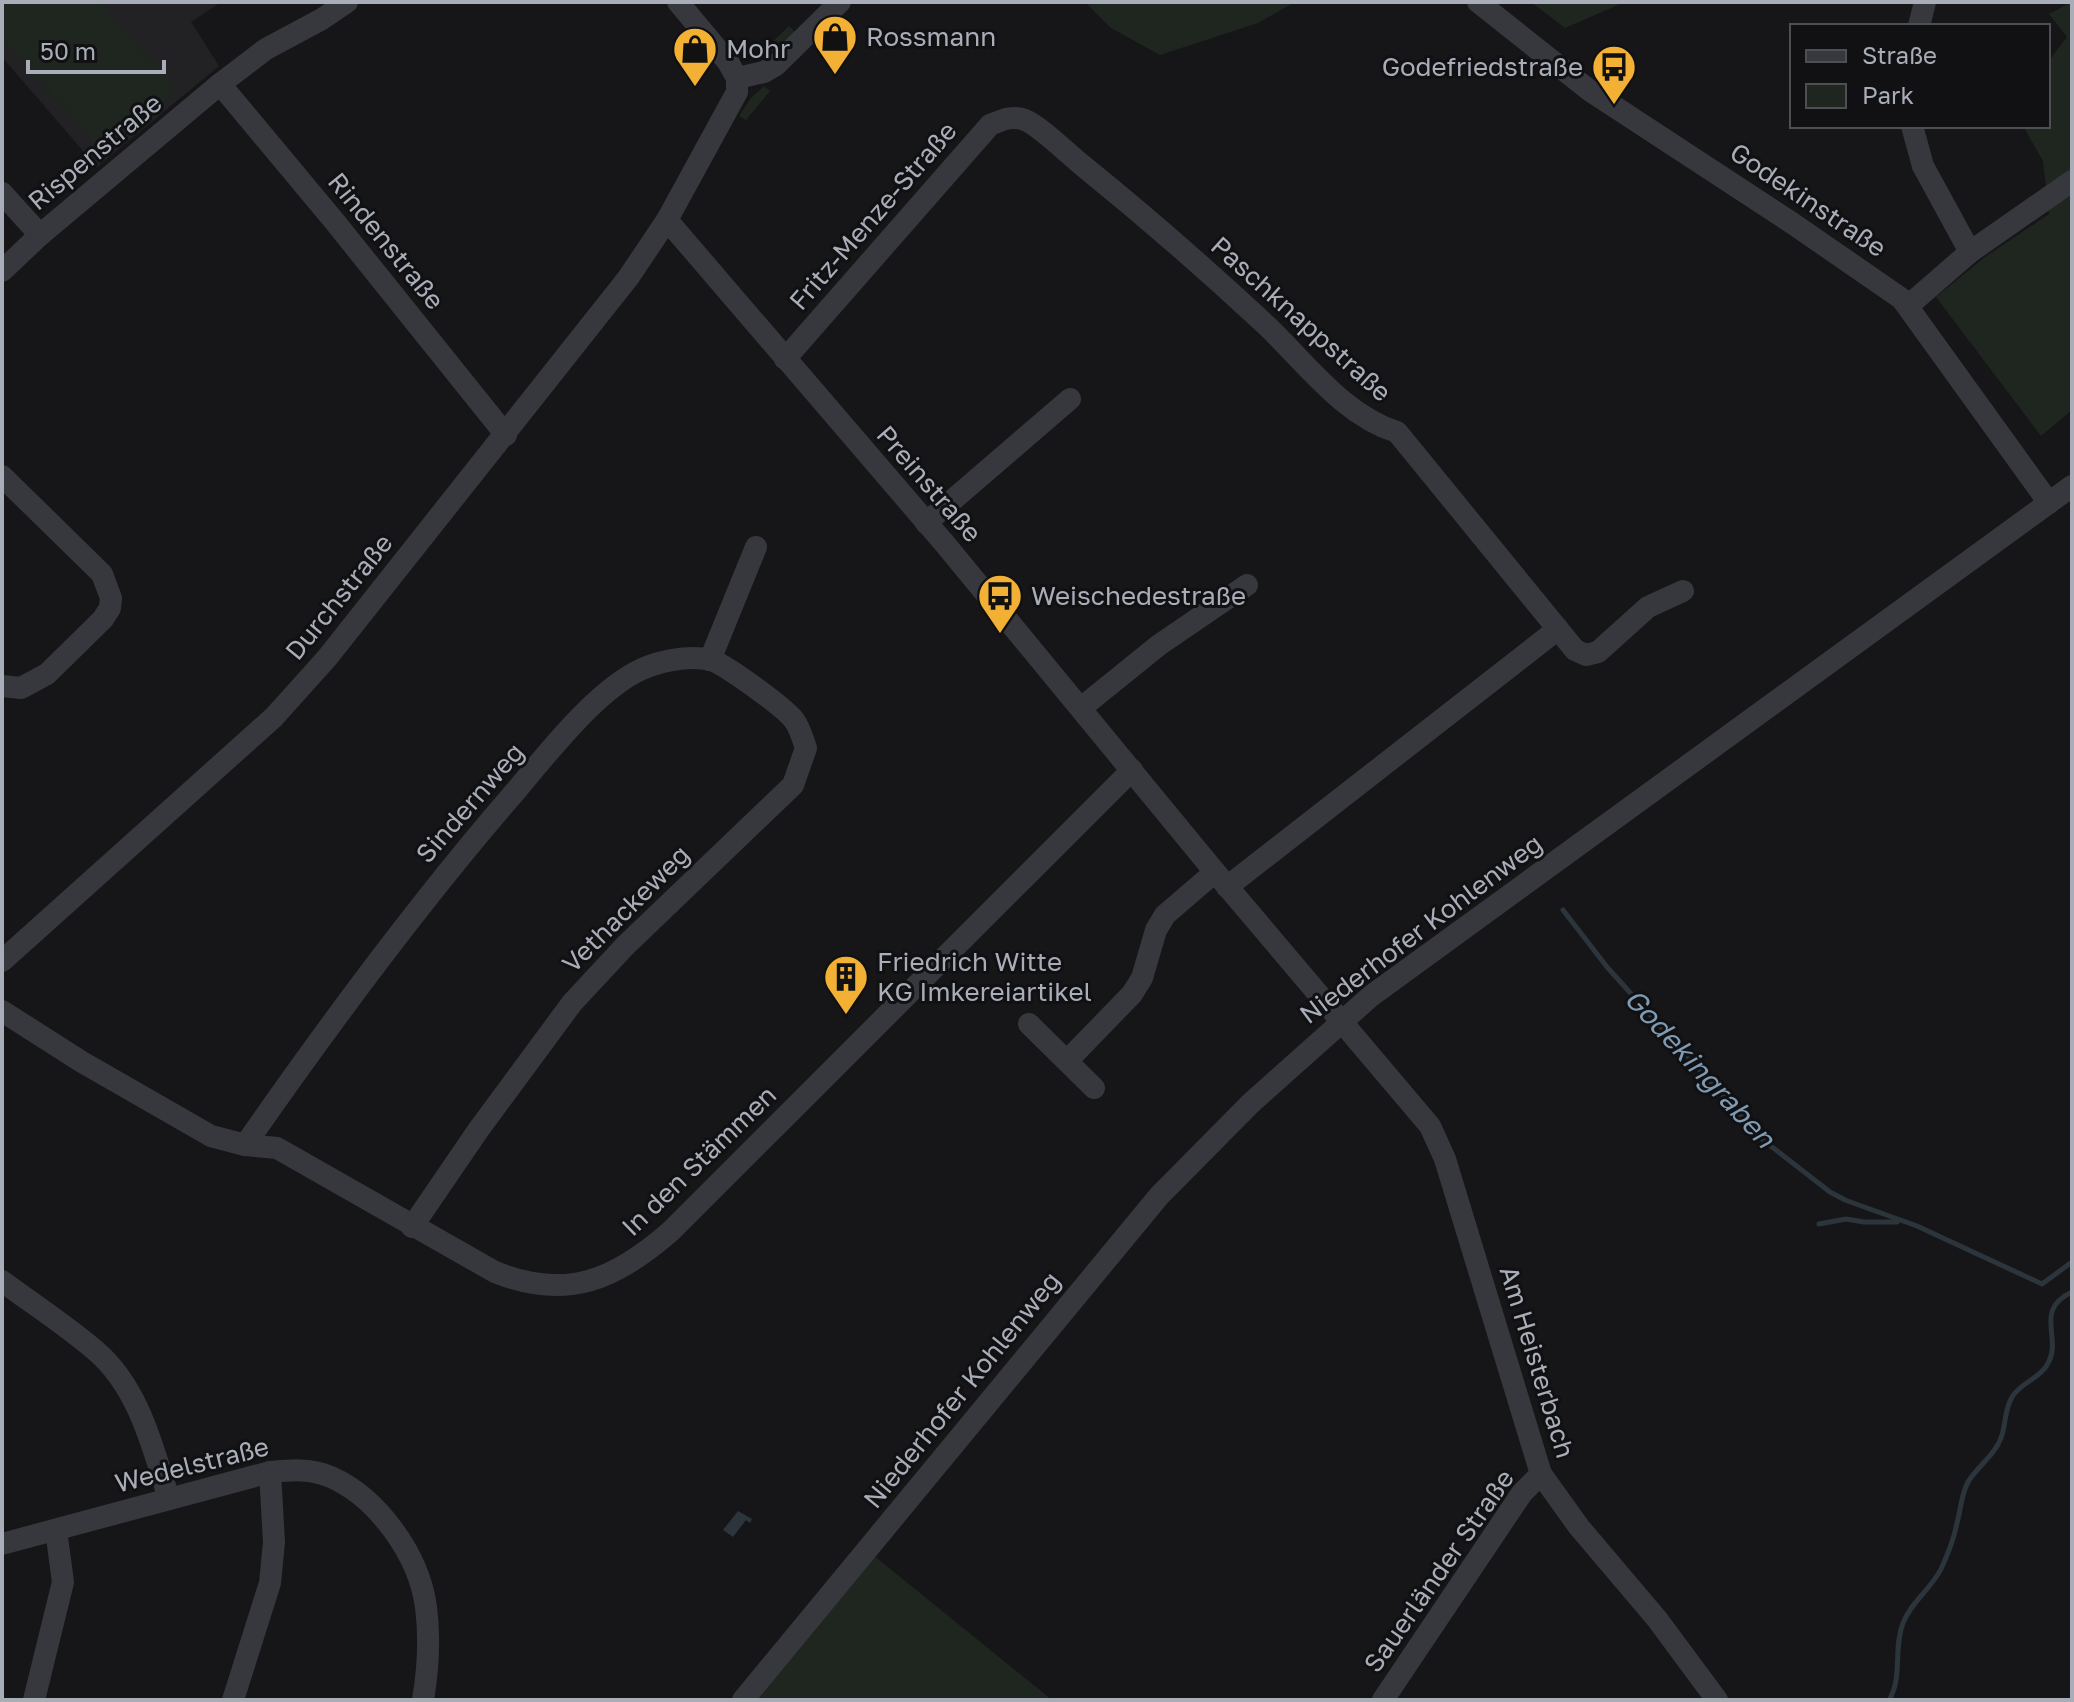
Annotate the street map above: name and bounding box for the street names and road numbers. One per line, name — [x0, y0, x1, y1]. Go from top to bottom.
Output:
street label: Rispenstraße — [22, 87, 168, 216]
street label: Fritz-Menze-Straße — [783, 115, 963, 316]
street label: Godekinstraße — [1724, 136, 1892, 263]
street label: Rindenstraße — [322, 166, 451, 315]
street label: Paschknappstraße — [1205, 230, 1398, 408]
street label: Preinstraße — [870, 419, 988, 548]
street label: Durchstraße — [278, 528, 399, 666]
street label: Sindernweg — [409, 736, 530, 869]
street label: Niederhofer Kohlenweg — [1294, 827, 1548, 1030]
street label: Vethackeweg — [556, 839, 696, 979]
street label: In den Stämmen — [615, 1079, 782, 1242]
street label: Am Heisterbach — [1494, 1262, 1581, 1462]
street label: Niederhofer Kohlenweg — [857, 1265, 1067, 1514]
street label: Wedelstraße — [112, 1430, 272, 1499]
street label: Sauerländer Straße — [1357, 1463, 1520, 1678]

